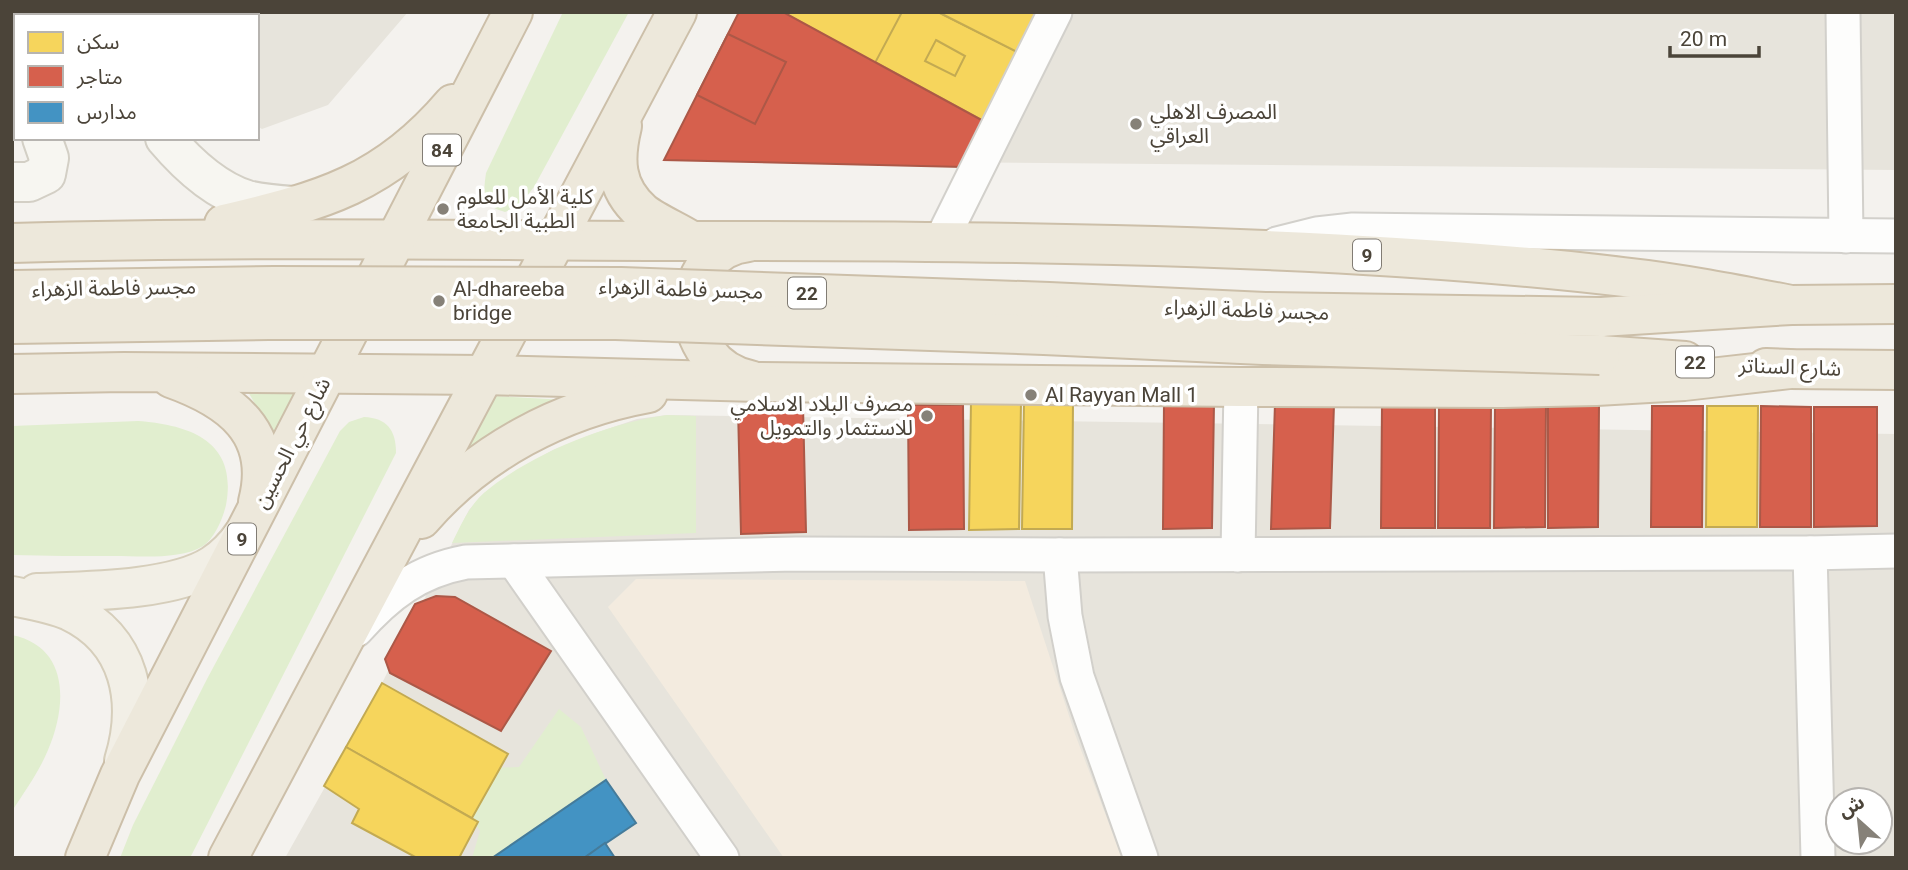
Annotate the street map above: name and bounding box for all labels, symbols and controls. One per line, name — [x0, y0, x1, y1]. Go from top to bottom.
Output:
legend — [14, 14, 259, 140]
scale bar — [1670, 14, 1759, 58]
text: 20 m — [1680, 27, 1727, 51]
text: سكن — [77, 30, 119, 54]
text: متاجر — [76, 65, 123, 89]
text: مدارس — [77, 100, 137, 124]
place label: المصرف الاهلي العراقي — [1150, 100, 1277, 152]
marker: المصرف الاهلي العراقي — [1128, 116, 1144, 132]
road number: 84 — [423, 134, 461, 166]
place label: كلية الأمل للعلوم الطبية الجامعة — [457, 185, 593, 233]
marker: كلية الأمل للعلوم الطبية الجامعة — [435, 201, 451, 217]
road number: 9 — [1353, 240, 1381, 270]
street label: مجسر فاطمة الزهراء — [598, 274, 764, 304]
street label: مجسر فاطمة الزهراء — [32, 275, 196, 301]
place label: Al-dhareeba bridge — [453, 277, 565, 325]
road number: 22 — [788, 278, 826, 308]
marker: Al-dhareeba bridge — [431, 293, 447, 309]
street label: مجسر فاطمة الزهراء — [1164, 295, 1330, 325]
road number: 22 — [1676, 346, 1714, 378]
street label: شارع السناتر — [1737, 353, 1842, 384]
street label: شارع حي الحسين — [249, 373, 339, 514]
place label: Al Rayyan Mall 1 — [1045, 383, 1198, 407]
marker: Al Rayyan Mall 1 — [1023, 387, 1039, 403]
place label: مصرف البلاد الاسلامي للاستثمار والتمويل — [730, 392, 913, 440]
marker: مصرف البلاد الاسلامي للاستثمار والتمويل — [919, 408, 935, 424]
road number: 9 — [228, 524, 256, 554]
north arrow — [1824, 786, 1894, 856]
text: ش — [1835, 790, 1868, 822]

